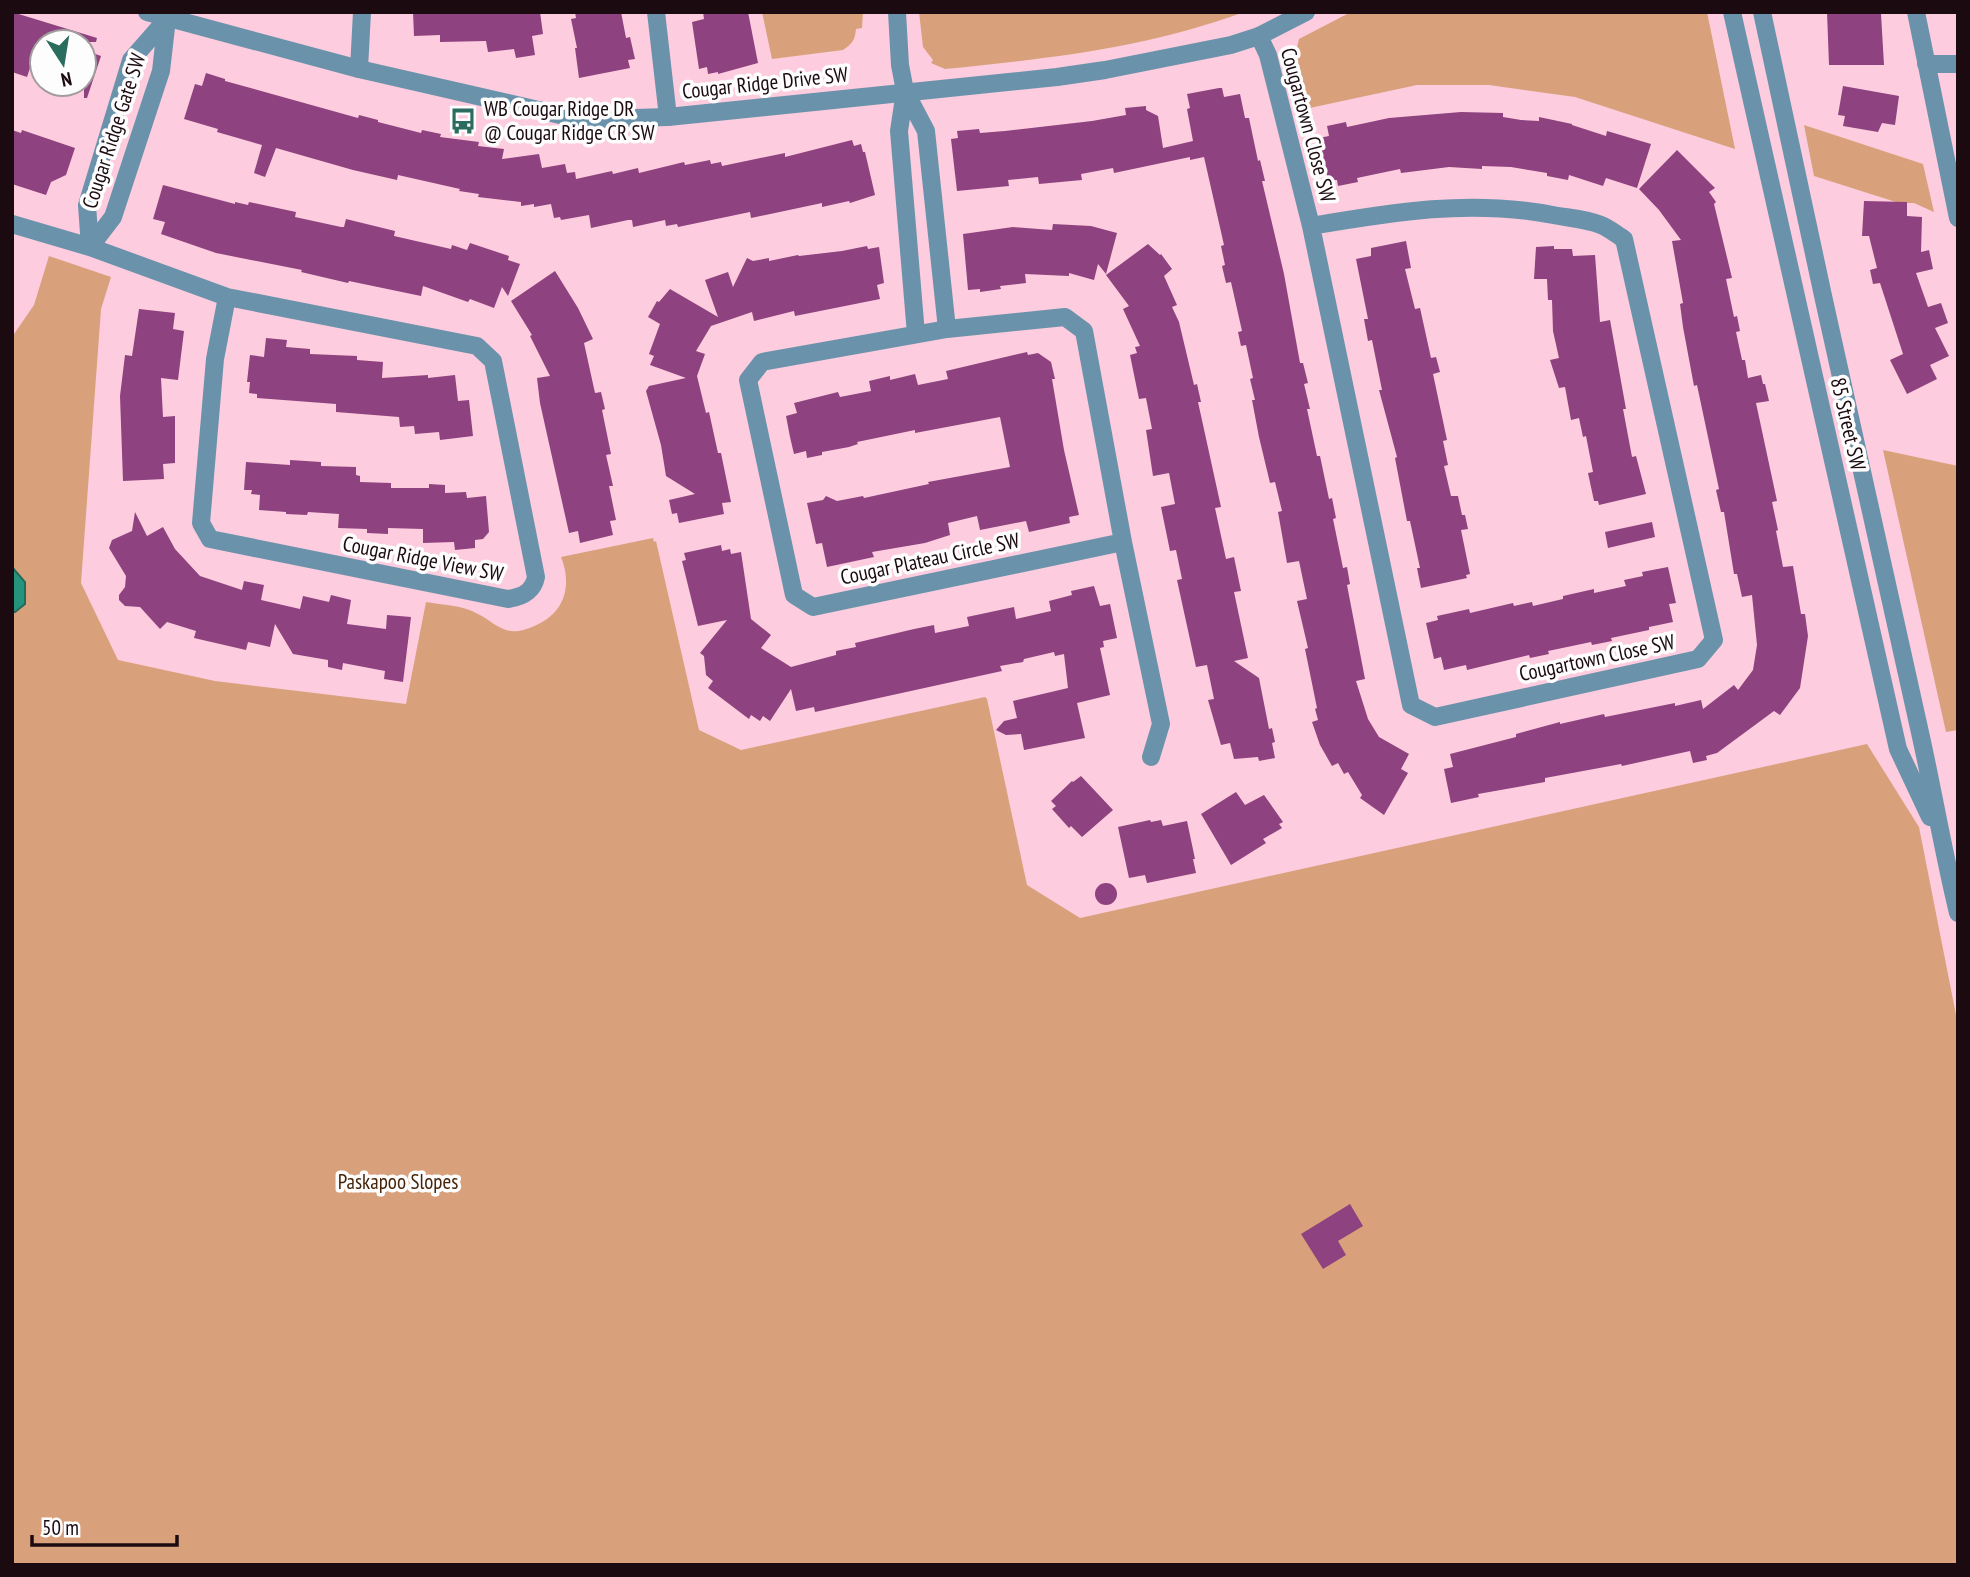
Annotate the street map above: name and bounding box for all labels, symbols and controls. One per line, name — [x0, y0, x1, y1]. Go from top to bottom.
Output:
north arrow — [28, 28, 98, 98]
street label: Cougartown Close SW — [1275, 45, 1342, 205]
street label: Cougar Ridge Gate SW — [76, 50, 151, 212]
street label: Cougar Ridge Drive SW — [681, 60, 849, 105]
text: N — [59, 67, 74, 92]
place label: WB Cougar Ridge DR @ Cougar Ridge CR SW — [484, 95, 655, 146]
bus stop icon: WB Cougar Ridge DR @ Cougar Ridge CR SW — [448, 106, 478, 136]
street label: 85 Street SW — [1825, 375, 1872, 473]
street label: Cougar Plateau Circle SW — [838, 526, 1022, 591]
street label: Cougar Ridge View SW — [341, 530, 506, 587]
street label: Cougartown Close SW — [1517, 628, 1677, 687]
park label: Paskapoo Slopes — [338, 1168, 458, 1195]
scale bar — [32, 1504, 177, 1548]
text: 50 m — [42, 1514, 79, 1541]

